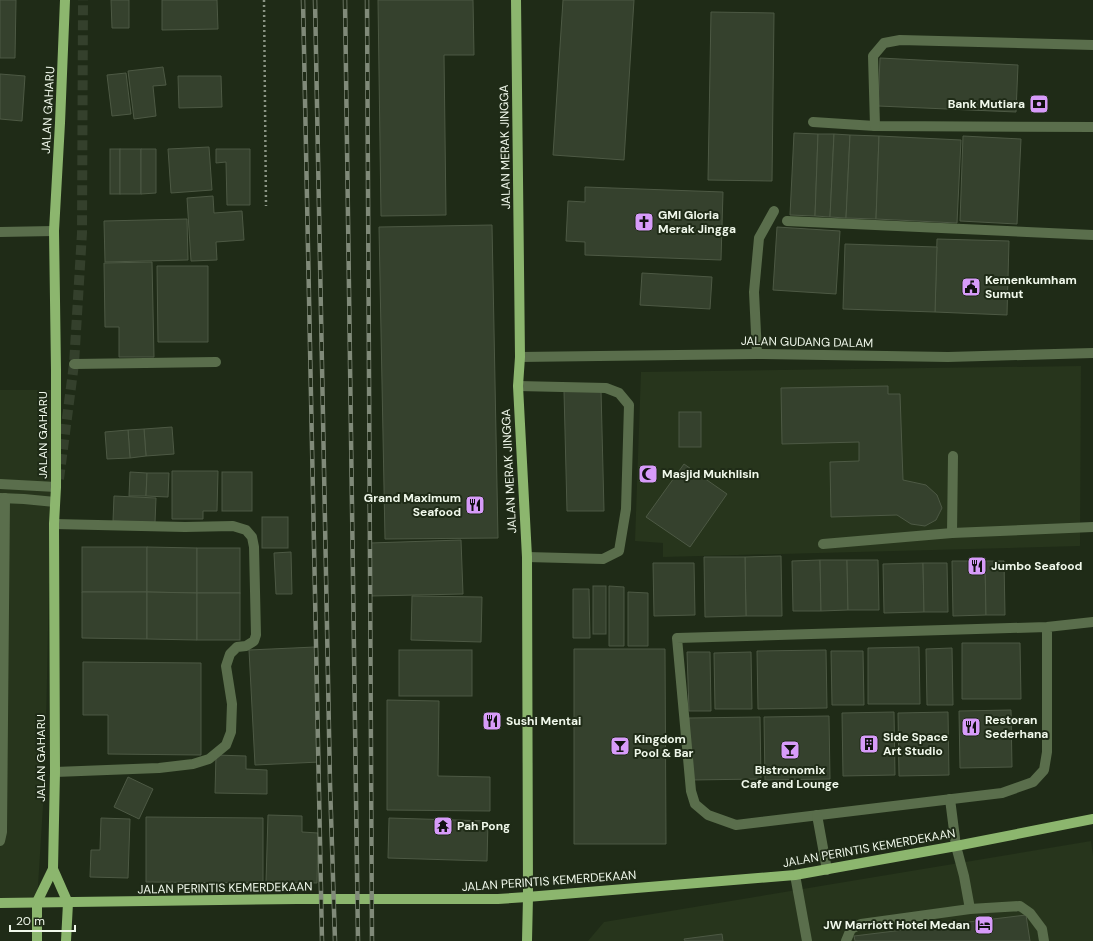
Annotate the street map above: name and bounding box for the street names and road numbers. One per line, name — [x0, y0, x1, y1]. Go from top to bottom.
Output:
street label: JALAN GAHARU — [38, 66, 58, 154]
street label: JALAN MERAK JINGGA — [496, 84, 514, 210]
street label: JALAN GUDANG DALAM — [741, 333, 873, 351]
street label: JALAN GAHARU — [35, 391, 51, 479]
street label: JALAN MERAK JINGGA — [498, 408, 520, 534]
street label: JALAN GAHARU — [33, 714, 49, 802]
street label: JALAN PERINTIS KEMERDEKAAN — [781, 825, 957, 871]
street label: JALAN PERINTIS KEMERDEKAAN — [461, 867, 637, 895]
street label: JALAN PERINTIS KEMERDEKAAN — [137, 878, 313, 898]

